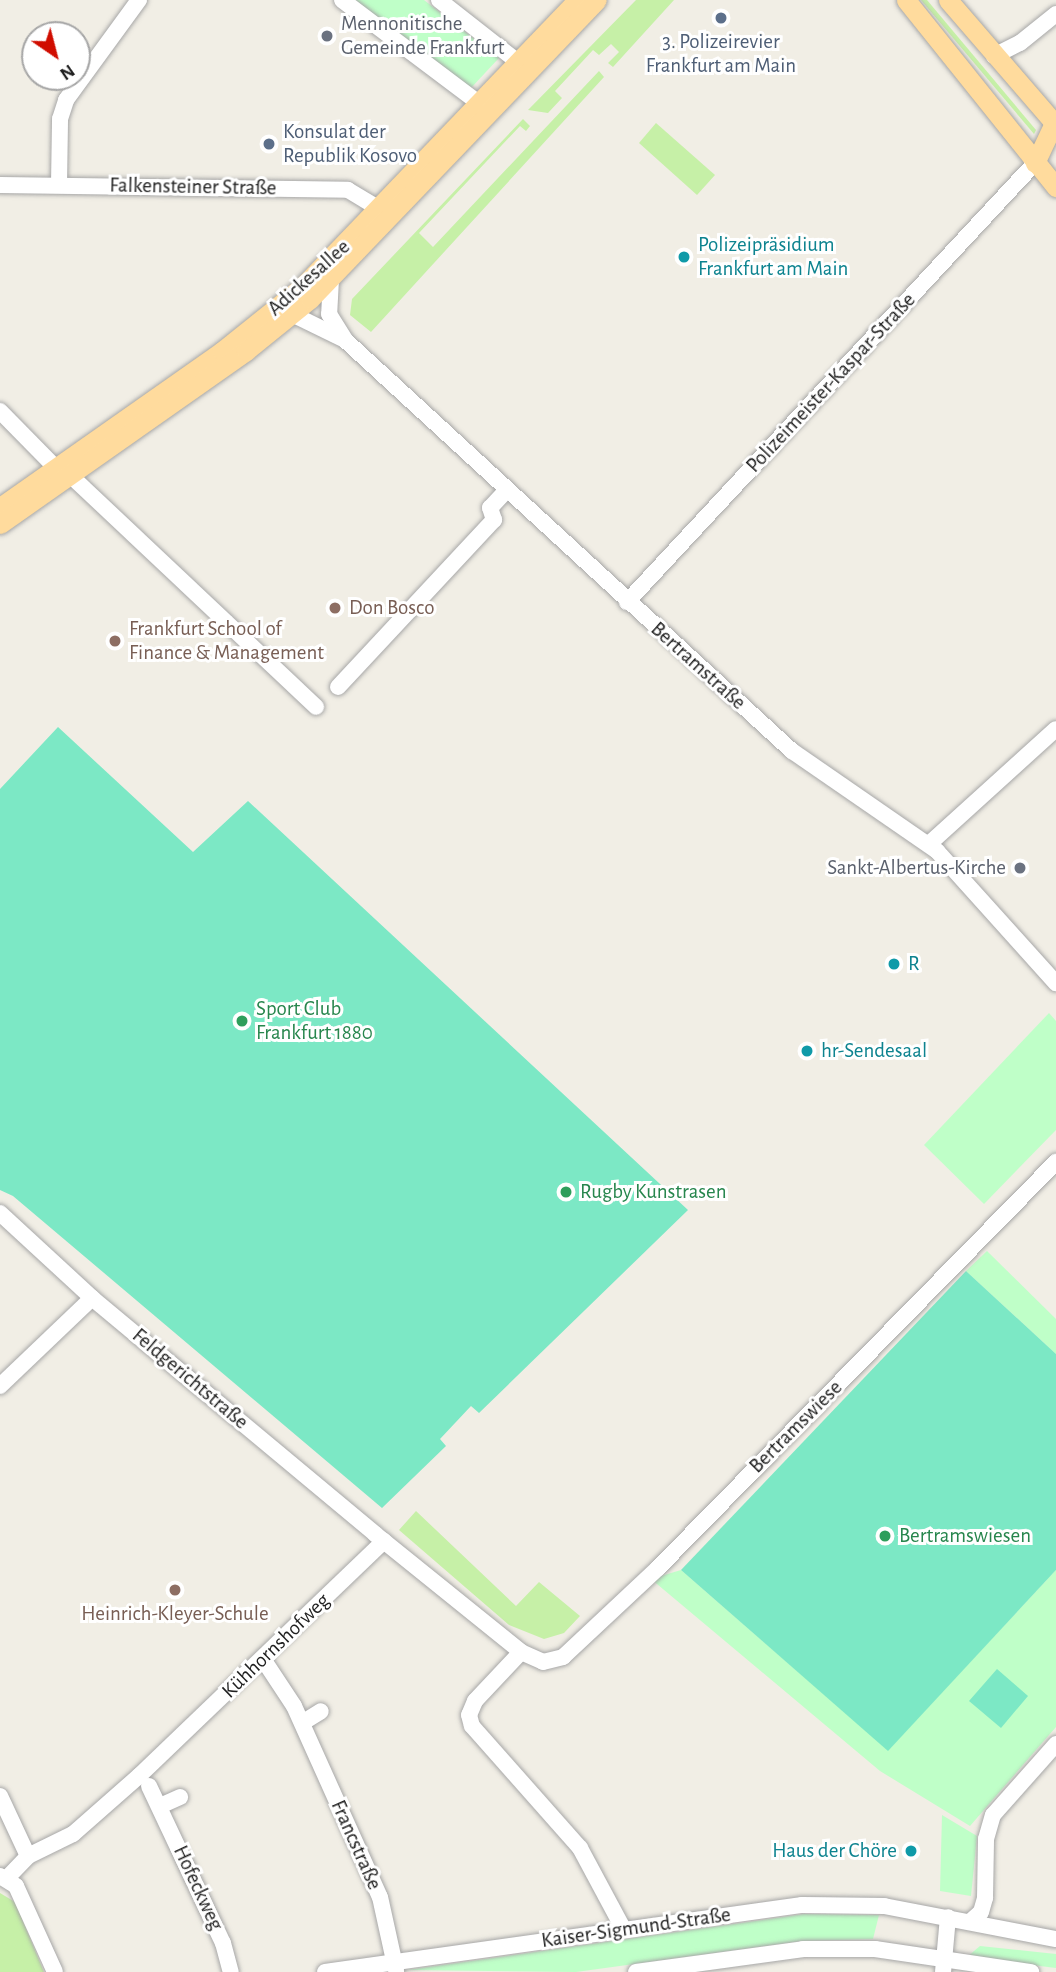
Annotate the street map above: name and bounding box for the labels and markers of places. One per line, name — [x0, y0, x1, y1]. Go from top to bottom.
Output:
marker: 3. Polizeirevier Frankfurt am Main — [713, 10, 729, 26]
place label: Mennonitische Gemeinde Frankfurt — [341, 11, 504, 61]
marker: Mennonitische Gemeinde Frankfurt — [319, 28, 335, 44]
place label: 3. Polizeirevier Frankfurt am Main — [646, 29, 796, 79]
place label: Konsulat der Republik Kosovo — [283, 119, 417, 169]
marker: Konsulat der Republik Kosovo — [261, 136, 277, 152]
place label: Polizeipräsidium Frankfurt am Main — [698, 232, 848, 282]
marker: Polizeipräsidium Frankfurt am Main — [676, 249, 692, 265]
place label: Don Bosco — [349, 595, 435, 621]
marker: Don Bosco — [327, 600, 343, 616]
place label: Frankfurt School of Finance & Management — [129, 616, 324, 666]
marker: Frankfurt School of Finance & Management — [107, 633, 123, 649]
place label: Sankt-Albertus-Kirche — [827, 855, 1006, 881]
marker: Sankt-Albertus-Kirche — [1012, 860, 1028, 876]
place label: R — [908, 951, 920, 977]
marker: R — [886, 956, 902, 972]
place label: Sport Club Frankfurt 1880 — [256, 996, 373, 1046]
marker: Sport Club Frankfurt 1880 — [234, 1013, 250, 1029]
place label: hr-Sendesaal — [821, 1038, 927, 1064]
marker: hr-Sendesaal — [799, 1043, 815, 1059]
place label: Rugby Kunstrasen — [580, 1179, 727, 1205]
marker: Rugby Kunstrasen — [558, 1184, 574, 1200]
place label: Bertramswiesen — [899, 1523, 1031, 1549]
marker: Bertramswiesen — [877, 1528, 893, 1544]
marker: Heinrich-Kleyer-Schule — [167, 1582, 183, 1598]
place label: Heinrich-Kleyer-Schule — [81, 1601, 269, 1627]
place label: Haus der Chöre — [772, 1838, 897, 1864]
marker: Haus der Chöre — [903, 1843, 919, 1859]

